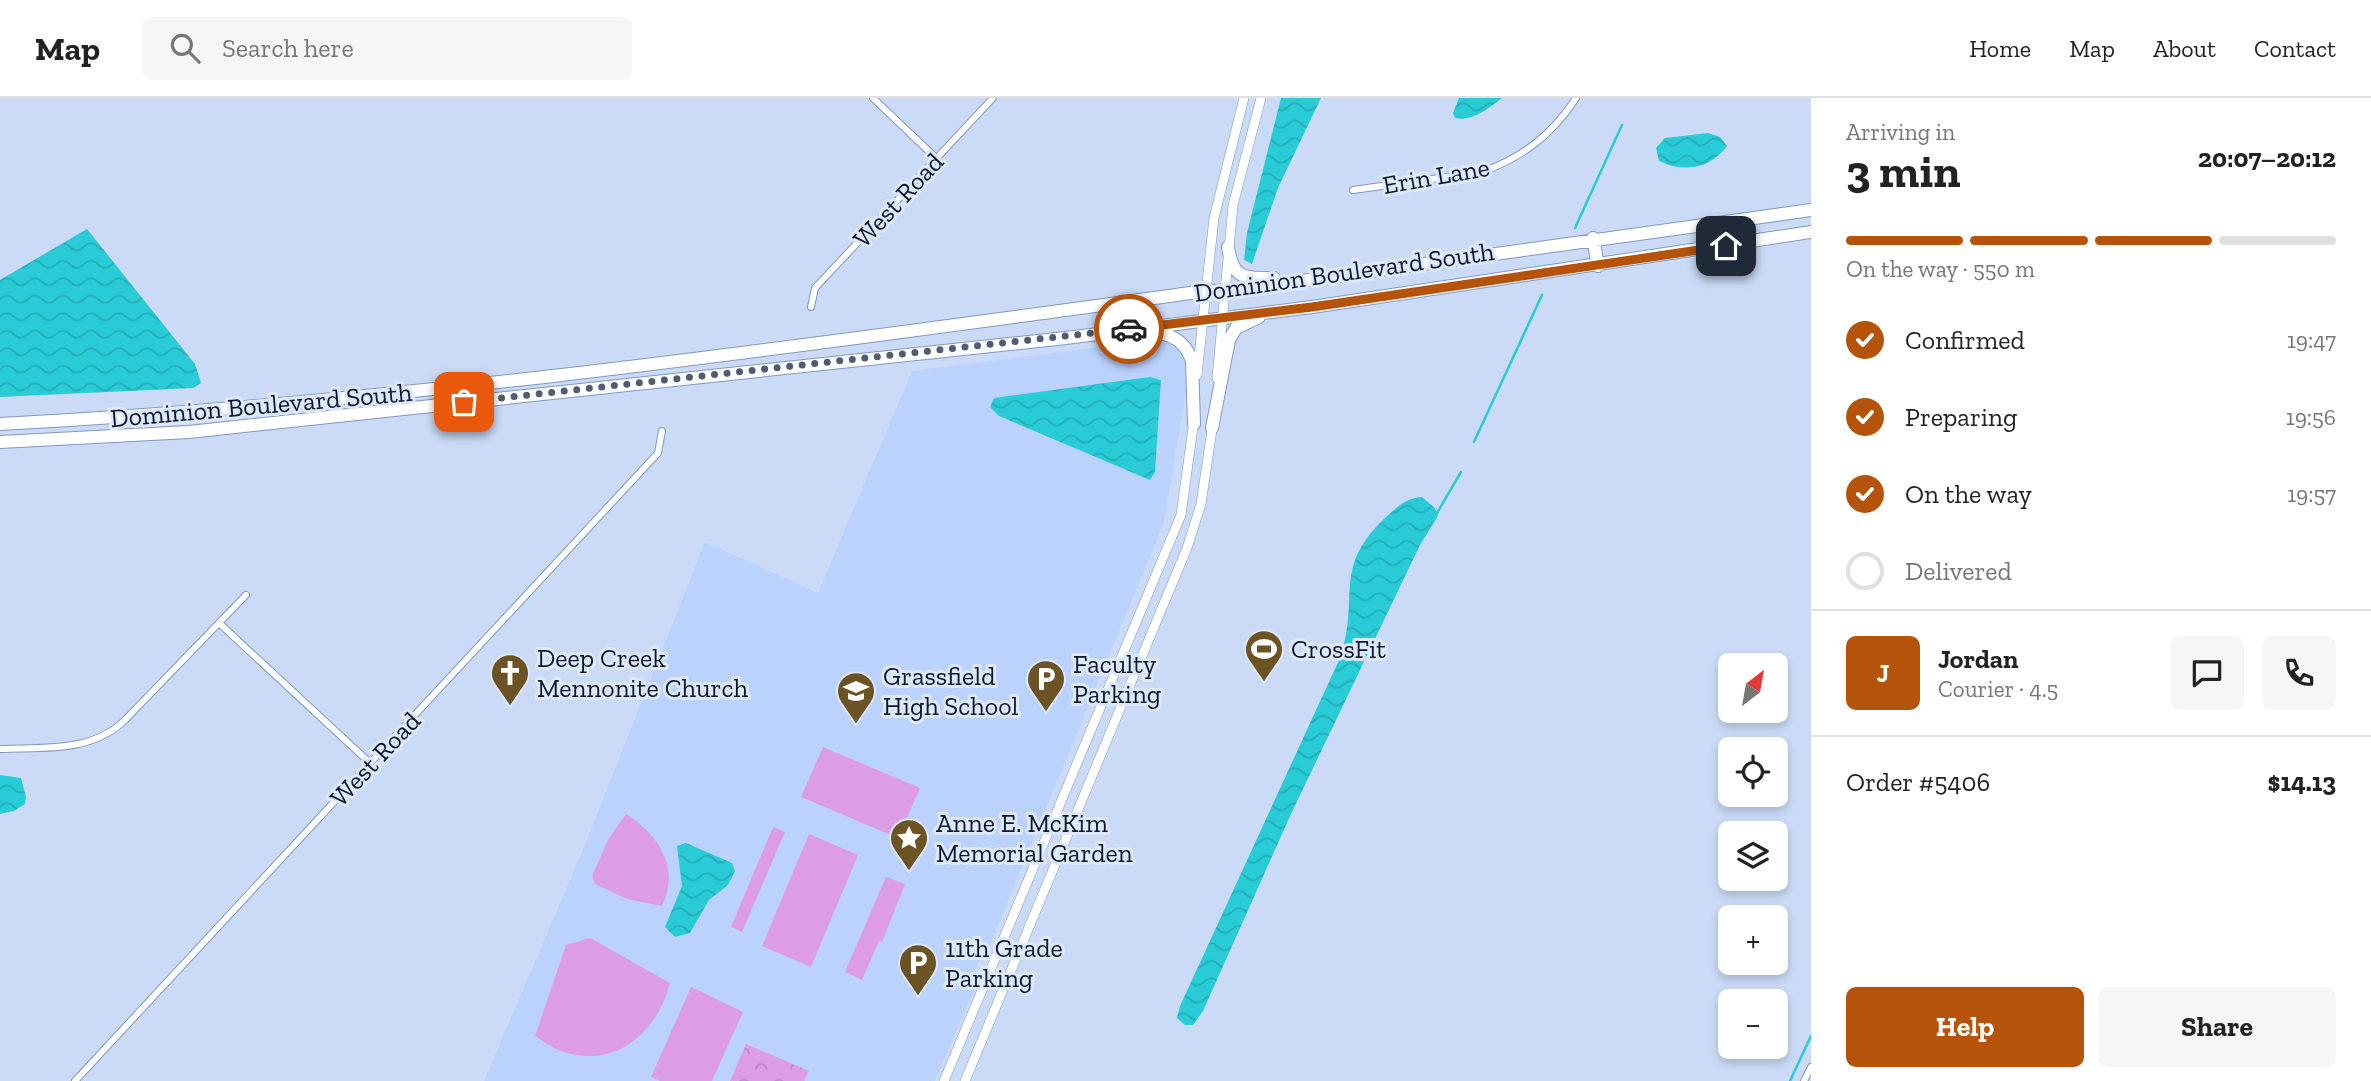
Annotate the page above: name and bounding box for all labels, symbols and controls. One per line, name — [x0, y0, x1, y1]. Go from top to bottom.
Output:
search box — [142, 17, 632, 80]
text: Map — [35, 29, 100, 68]
icon: search — [166, 29, 204, 67]
text: Search here — [222, 32, 354, 64]
text: Home — [1969, 34, 2031, 63]
text: Map — [2069, 34, 2115, 63]
text: About — [2153, 34, 2216, 63]
text: Contact — [2254, 34, 2336, 63]
text: Arriving in — [1846, 118, 1955, 146]
text: 20:07–20:12 — [2198, 142, 2336, 174]
text: 3 min — [1846, 144, 1960, 199]
street label: West Road — [846, 146, 950, 254]
street label: Erin Lane — [1380, 151, 1492, 201]
pin — [1696, 216, 1756, 276]
icon: home — [1707, 227, 1745, 265]
street label: Dominion Boulevard South — [1192, 235, 1497, 309]
text: On the way · 550 m — [1846, 255, 2035, 283]
courier — [1094, 294, 1164, 364]
icon: car — [1110, 310, 1148, 348]
icon: check — [1846, 321, 1884, 359]
text: Confirmed — [1905, 324, 2025, 356]
text: 19:47 — [2287, 326, 2336, 354]
pin — [434, 372, 494, 432]
street label: Dominion Boulevard South — [109, 376, 414, 434]
icon: bag — [445, 383, 483, 421]
icon: check — [1846, 398, 1884, 436]
text: Preparing — [1905, 401, 2017, 433]
text: 19:56 — [2286, 403, 2336, 431]
icon: check — [1846, 475, 1884, 513]
text: On the way — [1905, 478, 2032, 510]
text: 19:57 — [2287, 480, 2336, 508]
text: Delivered — [1905, 555, 2012, 587]
sports icon: CrossFit — [1243, 628, 1285, 683]
place label: CrossFit — [1291, 633, 1386, 665]
button: chat — [2170, 636, 2244, 710]
button: phone — [2262, 636, 2336, 710]
place label: Deep Creek Mennonite Church — [537, 642, 749, 704]
text: Jordan — [1938, 643, 2018, 675]
place label: Faculty Parking — [1073, 648, 1161, 710]
church icon: Deep Creek Mennonite Church — [489, 652, 531, 707]
north arrow — [1718, 653, 1788, 723]
map controls — [1718, 653, 1788, 1059]
text: J — [1877, 657, 1889, 689]
parking icon: Faculty Parking — [1025, 658, 1067, 713]
place label: Grassfield High School — [883, 660, 1018, 722]
school or university icon: Grassfield High School — [835, 670, 877, 725]
text: Courier · 4.5 — [1938, 675, 2058, 703]
street label: West Road — [323, 705, 427, 813]
button: locate — [1718, 737, 1788, 807]
text: Order #5406 — [1846, 766, 1990, 798]
text: $14.13 — [2268, 766, 2336, 798]
place label: Anne E. McKim Memorial Garden — [936, 807, 1133, 869]
place icon: Anne E. McKim Memorial Garden — [888, 817, 930, 872]
button: layers — [1718, 821, 1788, 891]
button: + — [1718, 905, 1788, 975]
place label: 11th Grade Parking — [945, 932, 1063, 994]
parking icon: 11th Grade Parking — [897, 942, 939, 997]
button: Help — [1846, 987, 2084, 1067]
button: Share — [2098, 987, 2336, 1067]
button: − — [1718, 989, 1788, 1059]

